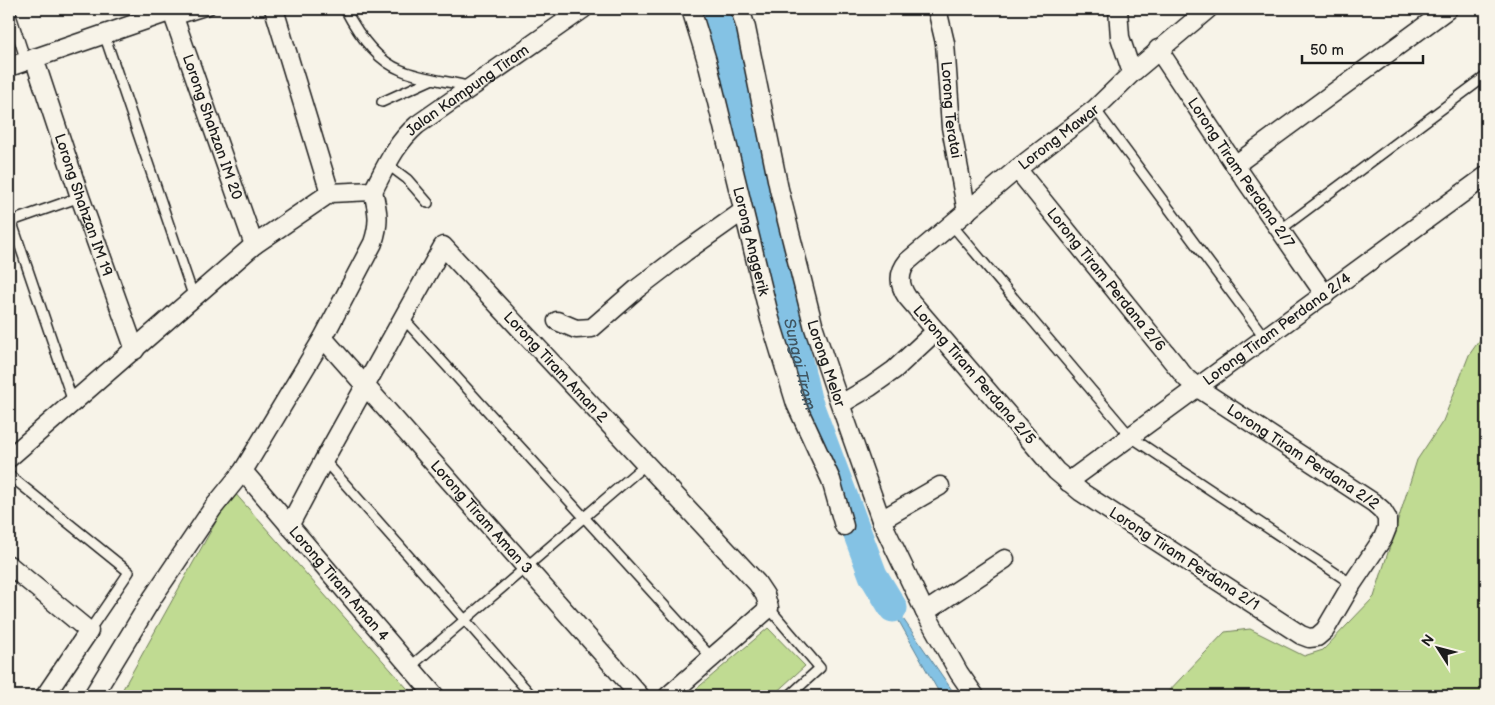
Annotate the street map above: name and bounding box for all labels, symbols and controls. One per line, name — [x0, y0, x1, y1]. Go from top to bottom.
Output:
scale bar — [1302, 32, 1424, 64]
street label: Jalan Kampung Tiram — [402, 40, 533, 140]
text: 50 m — [1310, 41, 1344, 60]
street label: Lorong Shahzan IM 20 — [178, 52, 247, 202]
street label: Lorong Teratai — [937, 61, 966, 160]
street label: Lorong Tiram Perdana 2/7 — [1183, 94, 1299, 252]
street label: Lorong Mawar — [1015, 99, 1103, 174]
street label: Lorong Shahzan IM 19 — [50, 131, 117, 279]
street label: Lorong Anggerik — [729, 185, 774, 298]
street label: Lorong Tiram Perdana 2/6 — [1043, 204, 1170, 355]
street label: Lorong Tiram Perdana 2/4 — [1199, 268, 1355, 390]
street label: Lorong Tiram Perdana 2/5 — [908, 302, 1040, 448]
street label: Lorong Tiram Aman 2 — [500, 308, 612, 427]
water label: Sungai Tiram — [779, 317, 820, 413]
street label: Lorong Melor — [803, 318, 850, 410]
street label: Lorong Tiram Perdana 2/2 — [1223, 400, 1384, 513]
street label: Lorong Tiram Aman 3 — [426, 456, 537, 578]
street label: Lorong Tiram Perdana 2/1 — [1105, 503, 1263, 615]
street label: Lorong Tiram Aman 4 — [285, 522, 393, 645]
north arrow — [1412, 622, 1462, 672]
text: N — [1418, 631, 1438, 650]

